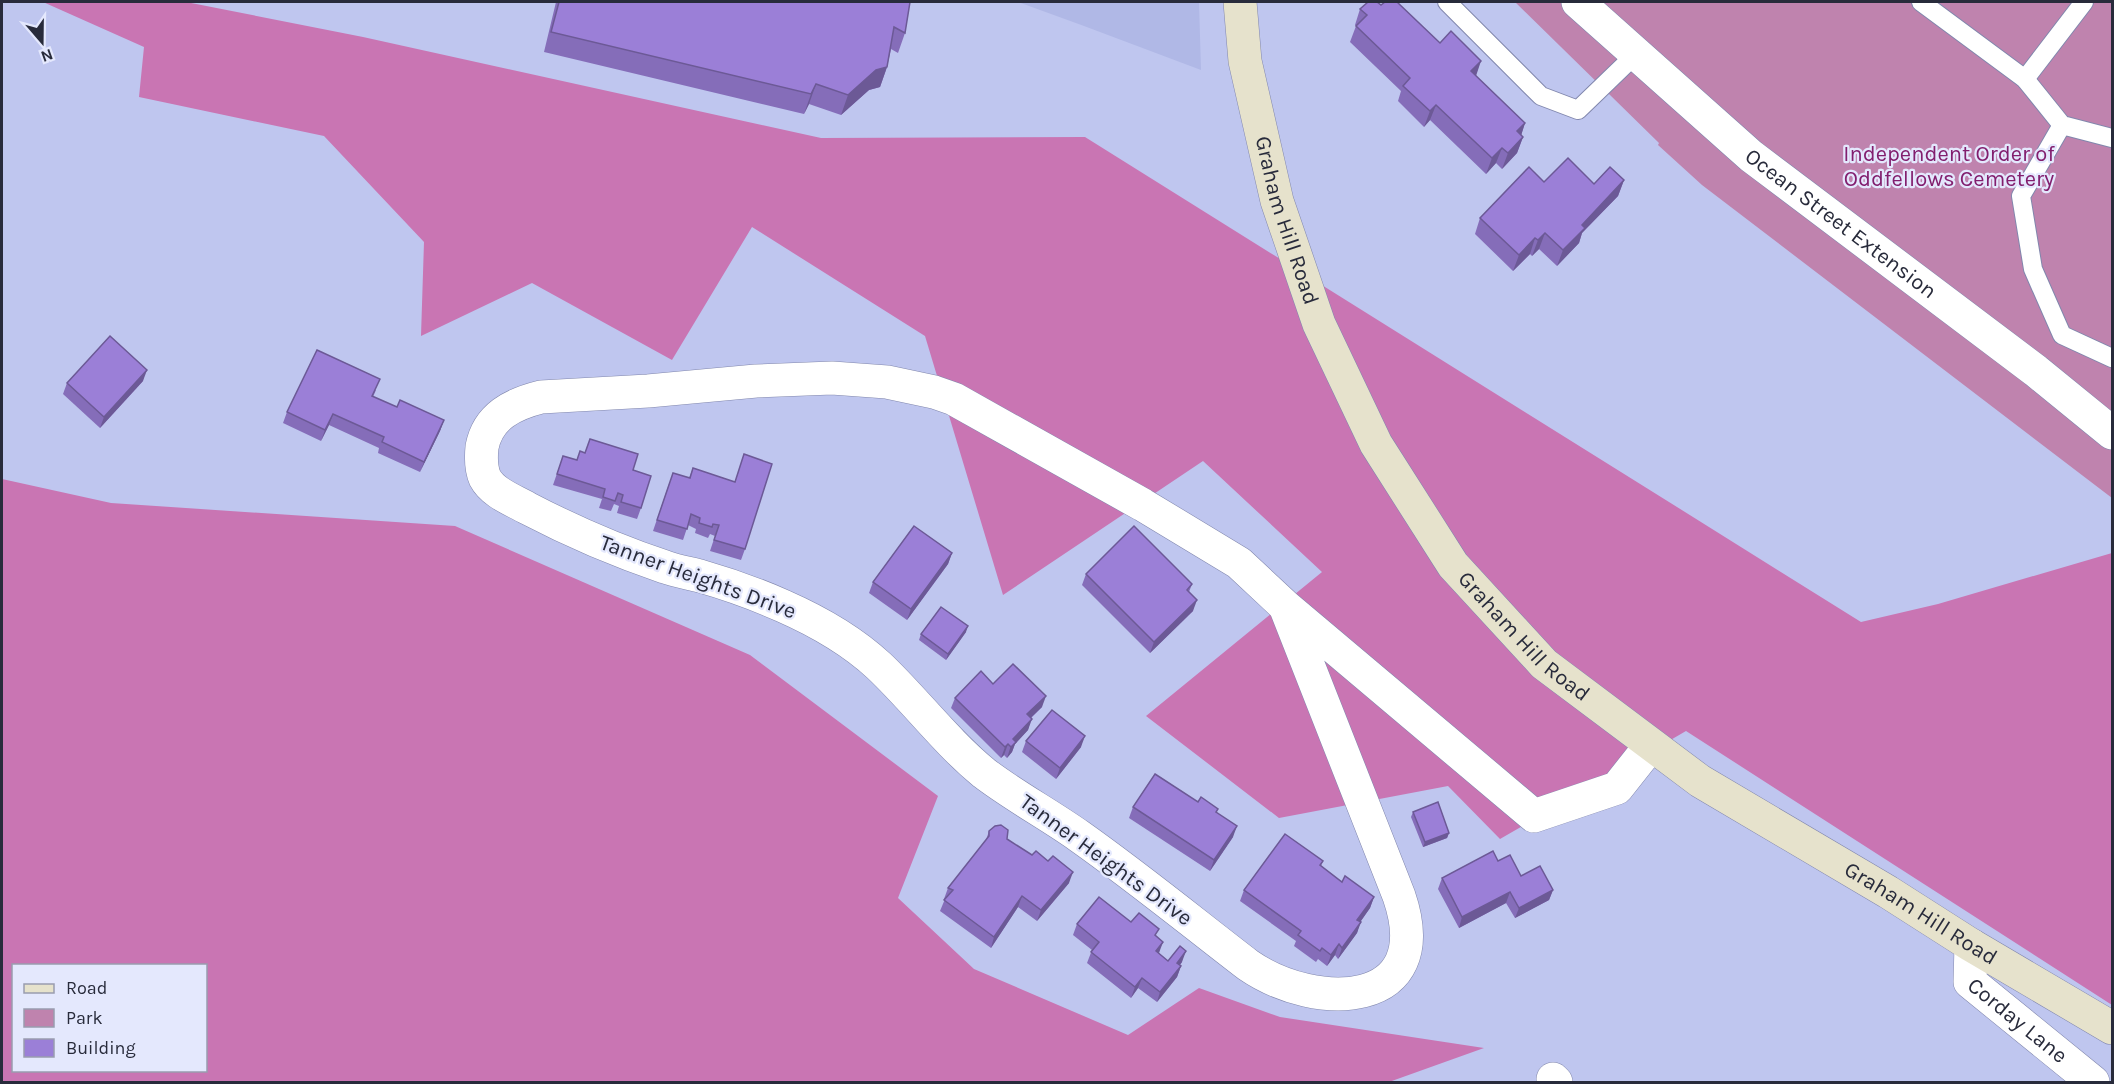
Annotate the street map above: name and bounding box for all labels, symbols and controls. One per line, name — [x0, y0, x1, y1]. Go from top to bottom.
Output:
north arrow — [12, 12, 72, 72]
text: N — [38, 45, 56, 67]
street label: Graham Hill Road — [1250, 133, 1324, 308]
park label: Independent Order of Oddfellows Cemetery — [1843, 141, 2055, 192]
street label: Ocean Street Extension — [1740, 143, 1942, 304]
street label: Tanner Heights Drive — [596, 529, 800, 625]
street label: Graham Hill Road — [1453, 566, 1595, 707]
street label: Tanner Heights Drive — [1015, 789, 1197, 931]
street label: Graham Hill Road — [1840, 856, 2002, 970]
legend — [12, 964, 207, 1072]
street label: Corday Lane — [1962, 972, 2073, 1069]
text: Road — [66, 977, 107, 999]
text: Park — [66, 1007, 103, 1029]
text: Building — [66, 1037, 136, 1059]

